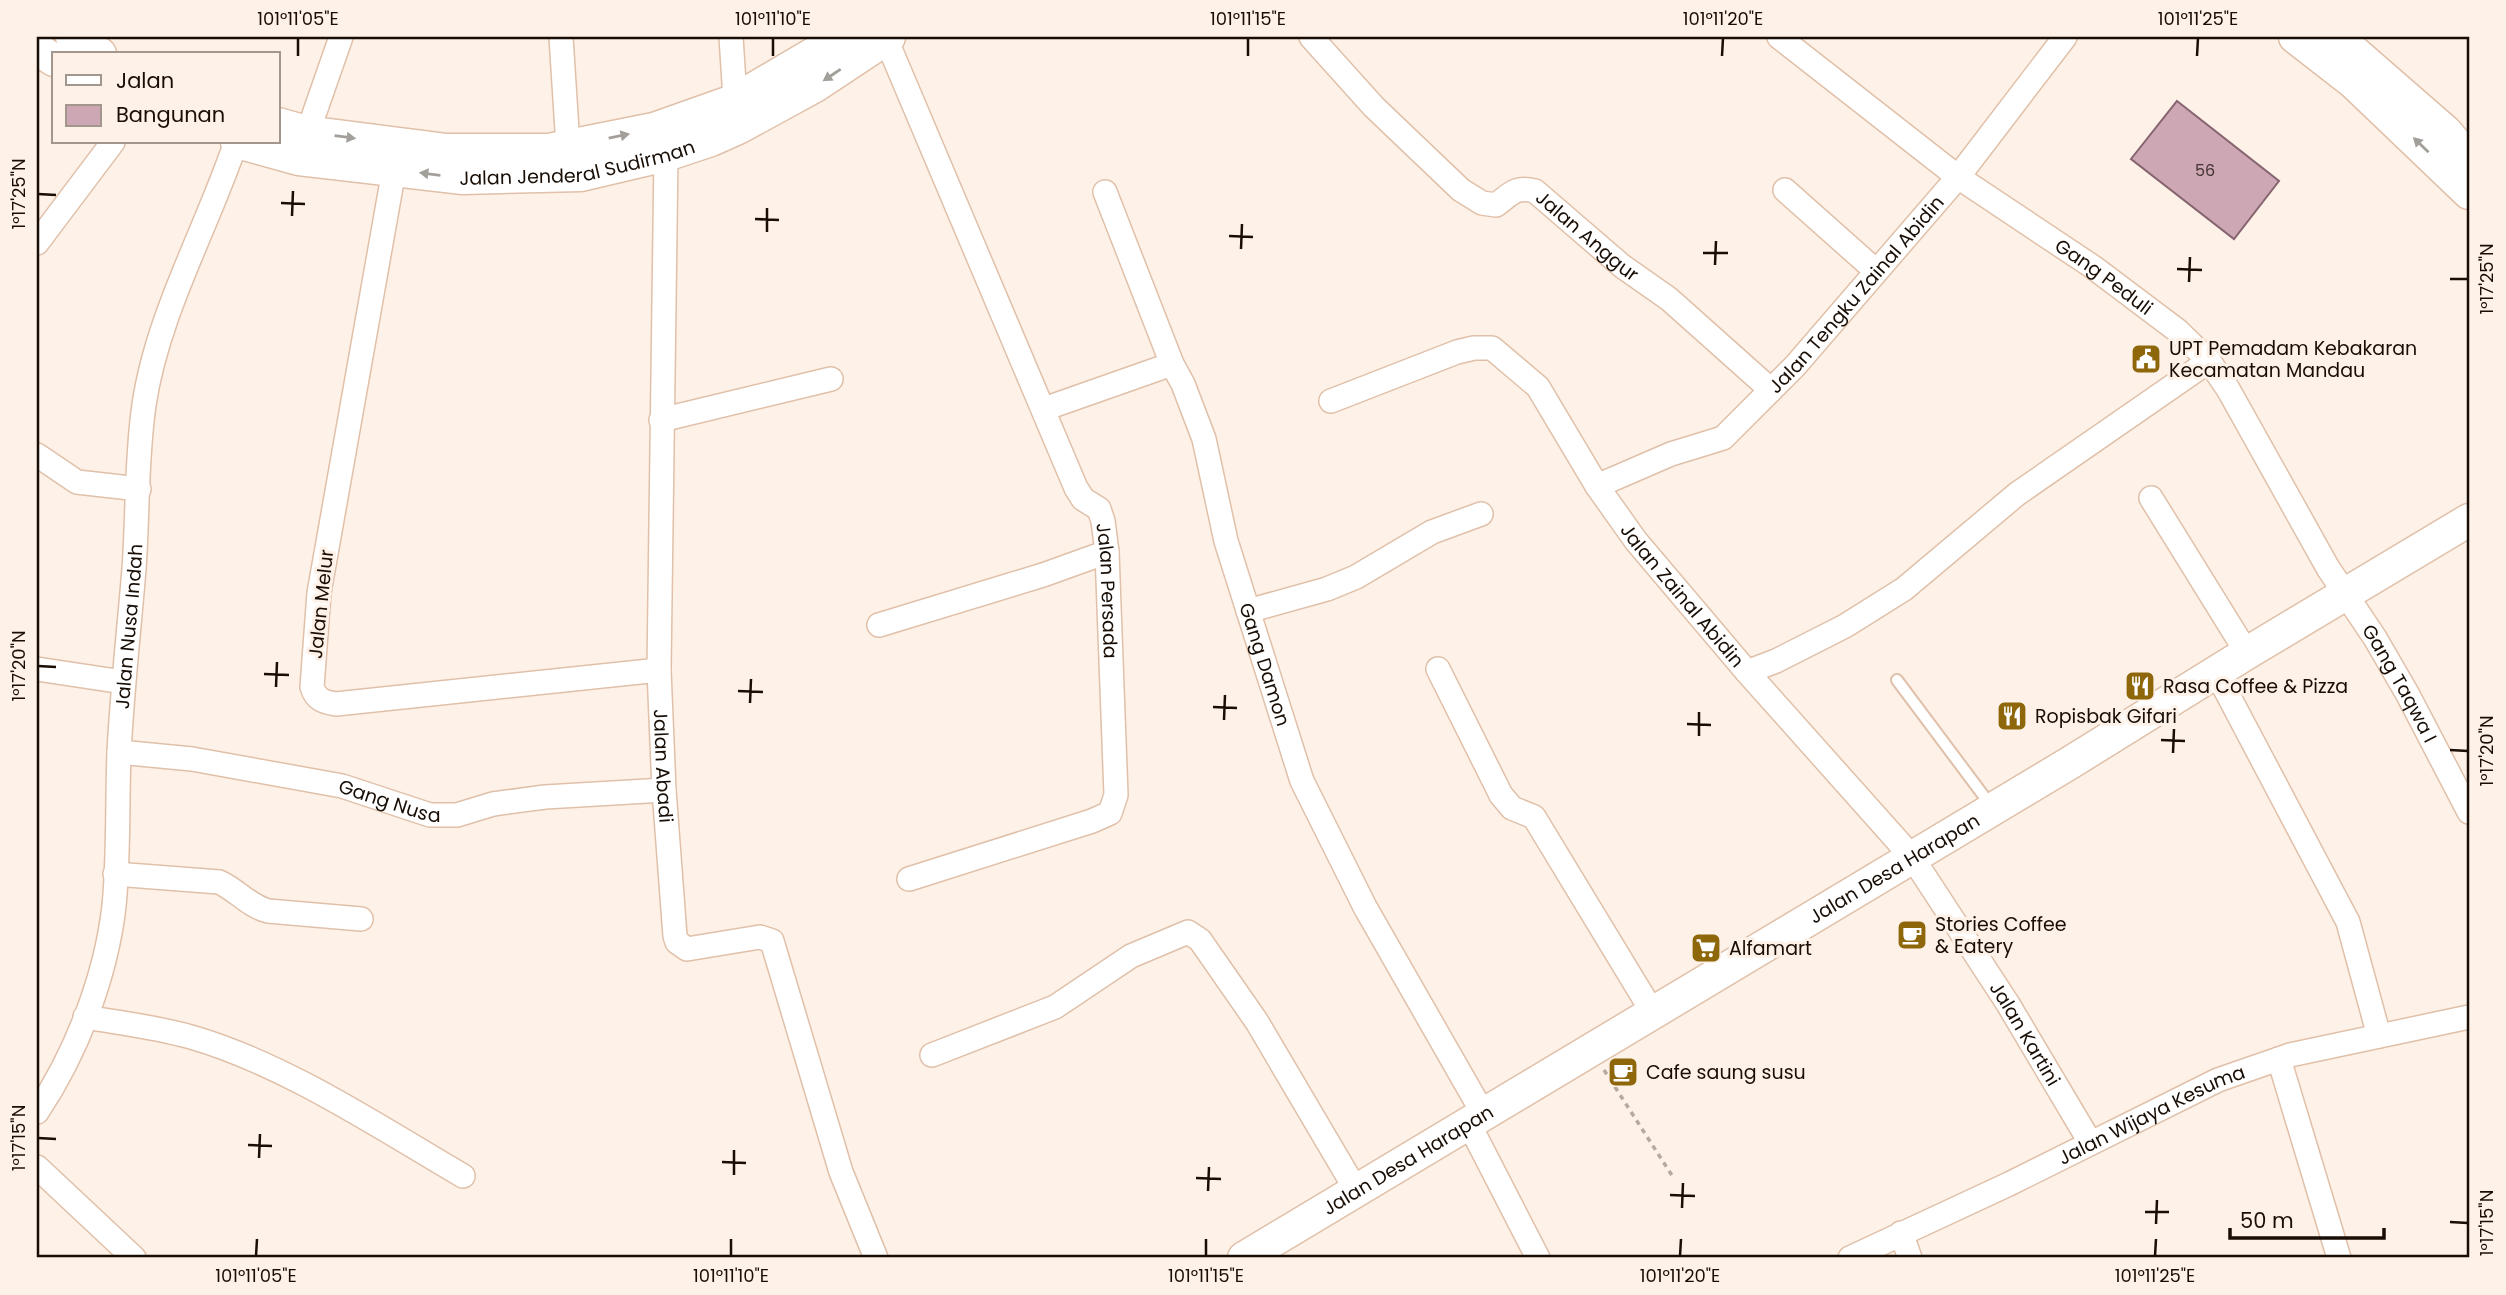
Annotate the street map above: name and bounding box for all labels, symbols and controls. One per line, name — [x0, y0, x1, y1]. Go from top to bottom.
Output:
text: 101°11'05"E — [257, 6, 339, 31]
text: 101°11'10"E — [735, 6, 811, 31]
text: 101°11'15"E — [1210, 6, 1286, 31]
text: 101°11'20"E — [1683, 6, 1763, 31]
text: 101°11'25"E — [2158, 6, 2238, 31]
legend — [52, 52, 280, 144]
text: Jalan — [116, 66, 174, 95]
one-way arrow — [823, 68, 841, 82]
text: Bangunan — [116, 100, 225, 129]
one-way arrow — [608, 130, 630, 141]
one-way arrow — [334, 132, 356, 143]
street label: Jalan Jenderal Sudirman — [459, 133, 698, 192]
one-way arrow — [2413, 137, 2430, 153]
text: 1°17'25"N — [6, 158, 31, 230]
house number: 56 — [2195, 159, 2215, 182]
one-way arrow — [419, 169, 441, 180]
street label: Jalan Anggur — [1530, 184, 1644, 287]
street label: Jalan Tengku Zainal Abidin — [1762, 189, 1950, 399]
street label: Gang Peduli — [2050, 232, 2159, 321]
text: 1°17'25"N — [2474, 243, 2499, 315]
place label: UPT Pemadam Kebakaran Kecamatan Mandau — [2169, 335, 2417, 384]
public building icon: UPT Pemadam Kebakaran Kecamatan Mandau — [2129, 342, 2163, 376]
street label: Jalan Zainal Abidin — [1614, 518, 1751, 673]
street label: Jalan Persada — [1090, 521, 1124, 659]
street label: Jalan Nusa Indah — [108, 543, 149, 710]
street label: Jalan Melur — [302, 548, 340, 660]
street label: Gang Damon — [1233, 599, 1297, 729]
street label: Gang Taqwa I — [2356, 619, 2444, 747]
text: 1°17'20"N — [6, 630, 31, 702]
restaurant icon: Rasa Coffee & Pizza — [2123, 669, 2157, 703]
place label: Rasa Coffee & Pizza — [2163, 673, 2348, 700]
restaurant icon: Ropisbak Gifari — [1995, 699, 2029, 733]
place label: Ropisbak Gifari — [2035, 703, 2177, 730]
street label: Jalan Abadi — [647, 708, 680, 824]
text: 1°17'20"N — [2474, 715, 2499, 787]
street label: Gang Nusa — [335, 772, 441, 829]
street label: Jalan Desa Harapan — [1804, 807, 1985, 930]
place label: Stories Coffee & Eatery — [1935, 911, 2067, 960]
cafe icon: Stories Coffee & Eatery — [1895, 918, 1929, 952]
supermarket icon: Alfamart — [1689, 931, 1723, 965]
place label: Alfamart — [1729, 935, 1812, 962]
street label: Jalan Kartini — [1983, 976, 2067, 1091]
cafe icon: Cafe saung susu — [1606, 1055, 1640, 1089]
street label: Jalan Wijaya Kesuma — [2053, 1058, 2249, 1171]
place label: Cafe saung susu — [1646, 1059, 1806, 1086]
street label: Jalan Desa Harapan — [1317, 1098, 1498, 1221]
text: 1°17'15"N — [6, 1105, 31, 1171]
text: 1°17'15"N — [2474, 1190, 2499, 1256]
scale bar — [2230, 1197, 2384, 1241]
text: 50 m — [2240, 1206, 2294, 1235]
text: 101°11'05"E — [215, 1263, 297, 1288]
text: 101°11'10"E — [693, 1263, 769, 1288]
text: 101°11'15"E — [1168, 1263, 1244, 1288]
text: 101°11'20"E — [1640, 1263, 1720, 1288]
text: 101°11'25"E — [2115, 1263, 2195, 1288]

